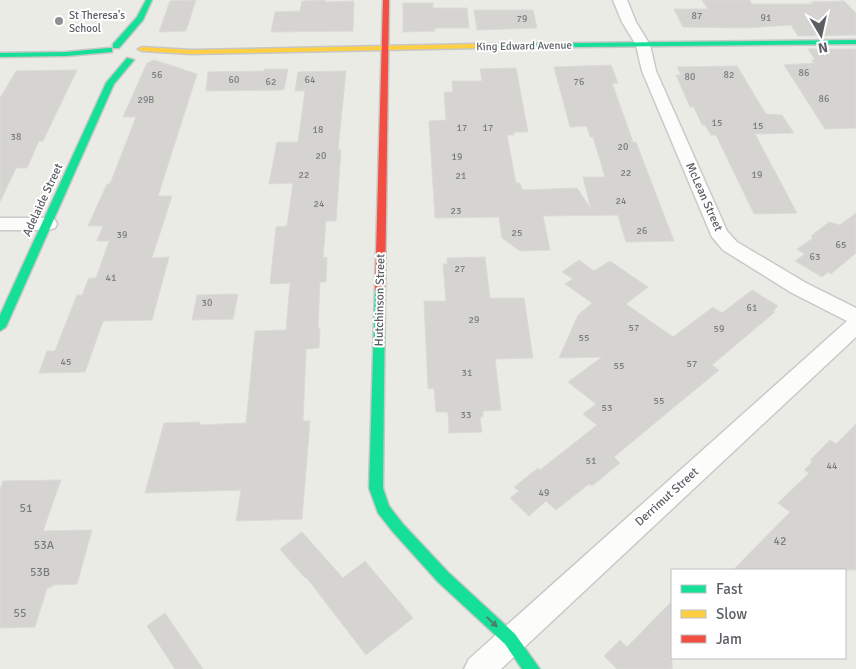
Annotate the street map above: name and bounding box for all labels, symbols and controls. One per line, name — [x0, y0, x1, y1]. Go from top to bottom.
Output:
place label: St Theresa's School — [69, 9, 125, 35]
house number: 87 — [692, 10, 702, 22]
north arrow — [796, 10, 846, 60]
house number: 91 — [761, 12, 771, 24]
house number: 79 — [517, 13, 527, 25]
marker: St Theresa's School — [53, 15, 65, 27]
text: N — [817, 38, 829, 57]
street label: King Edward Avenue — [476, 39, 572, 53]
house number: 86 — [799, 67, 809, 79]
house number: 56 — [152, 69, 162, 81]
house number: 82 — [724, 69, 734, 81]
house number: 80 — [685, 71, 695, 83]
house number: 60 — [229, 74, 239, 86]
house number: 64 — [305, 74, 316, 86]
house number: 62 — [266, 76, 276, 88]
house number: 76 — [574, 76, 584, 88]
house number: 86 — [819, 93, 829, 105]
house number: 29B — [138, 94, 154, 106]
house number: 15 — [712, 117, 722, 129]
house number: 15 — [753, 120, 763, 132]
house number: 17 — [457, 122, 467, 134]
house number: 17 — [483, 122, 493, 134]
house number: 18 — [313, 124, 323, 136]
house number: 38 — [11, 131, 21, 143]
house number: 20 — [618, 141, 628, 153]
house number: 20 — [316, 150, 326, 162]
house number: 19 — [452, 151, 462, 163]
street label: McLean Street — [682, 160, 726, 234]
street label: Adelaide Street — [20, 161, 66, 239]
house number: 22 — [621, 167, 631, 179]
house number: 22 — [299, 169, 309, 181]
house number: 19 — [752, 169, 762, 181]
house number: 21 — [456, 170, 466, 182]
house number: 24 — [616, 195, 627, 207]
house number: 24 — [314, 198, 325, 210]
house number: 23 — [451, 205, 461, 217]
house number: 26 — [637, 225, 647, 237]
house number: 25 — [512, 227, 522, 239]
house number: 39 — [117, 229, 127, 241]
house number: 65 — [836, 239, 846, 251]
house number: 63 — [810, 251, 820, 263]
street label: Hutchinson Street — [372, 254, 388, 346]
house number: 27 — [455, 263, 465, 275]
house number: 41 — [106, 272, 116, 284]
house number: 30 — [202, 297, 212, 309]
house number: 61 — [747, 302, 757, 314]
house number: 29 — [469, 314, 479, 326]
house number: 57 — [629, 322, 639, 334]
house number: 59 — [714, 323, 724, 335]
house number: 55 — [579, 332, 589, 344]
house number: 45 — [61, 356, 71, 368]
house number: 57 — [687, 358, 697, 370]
house number: 55 — [614, 360, 624, 372]
house number: 31 — [462, 367, 472, 379]
house number: 55 — [654, 395, 664, 407]
house number: 53 — [602, 402, 612, 414]
house number: 33 — [461, 409, 471, 421]
house number: 51 — [586, 455, 596, 467]
house number: 44 — [827, 460, 838, 472]
street label: Derrimut Street — [632, 465, 702, 529]
house number: 49 — [539, 487, 549, 499]
house number: 51 — [20, 501, 32, 516]
house number: 42 — [774, 534, 786, 549]
house number: 53A — [34, 538, 55, 553]
house number: 53B — [30, 565, 50, 580]
legend — [671, 569, 846, 659]
text: Fast — [716, 580, 743, 598]
text: Slow — [716, 605, 747, 623]
house number: 55 — [14, 606, 26, 621]
one-way arrow — [485, 616, 497, 628]
text: Jam — [716, 630, 742, 648]

